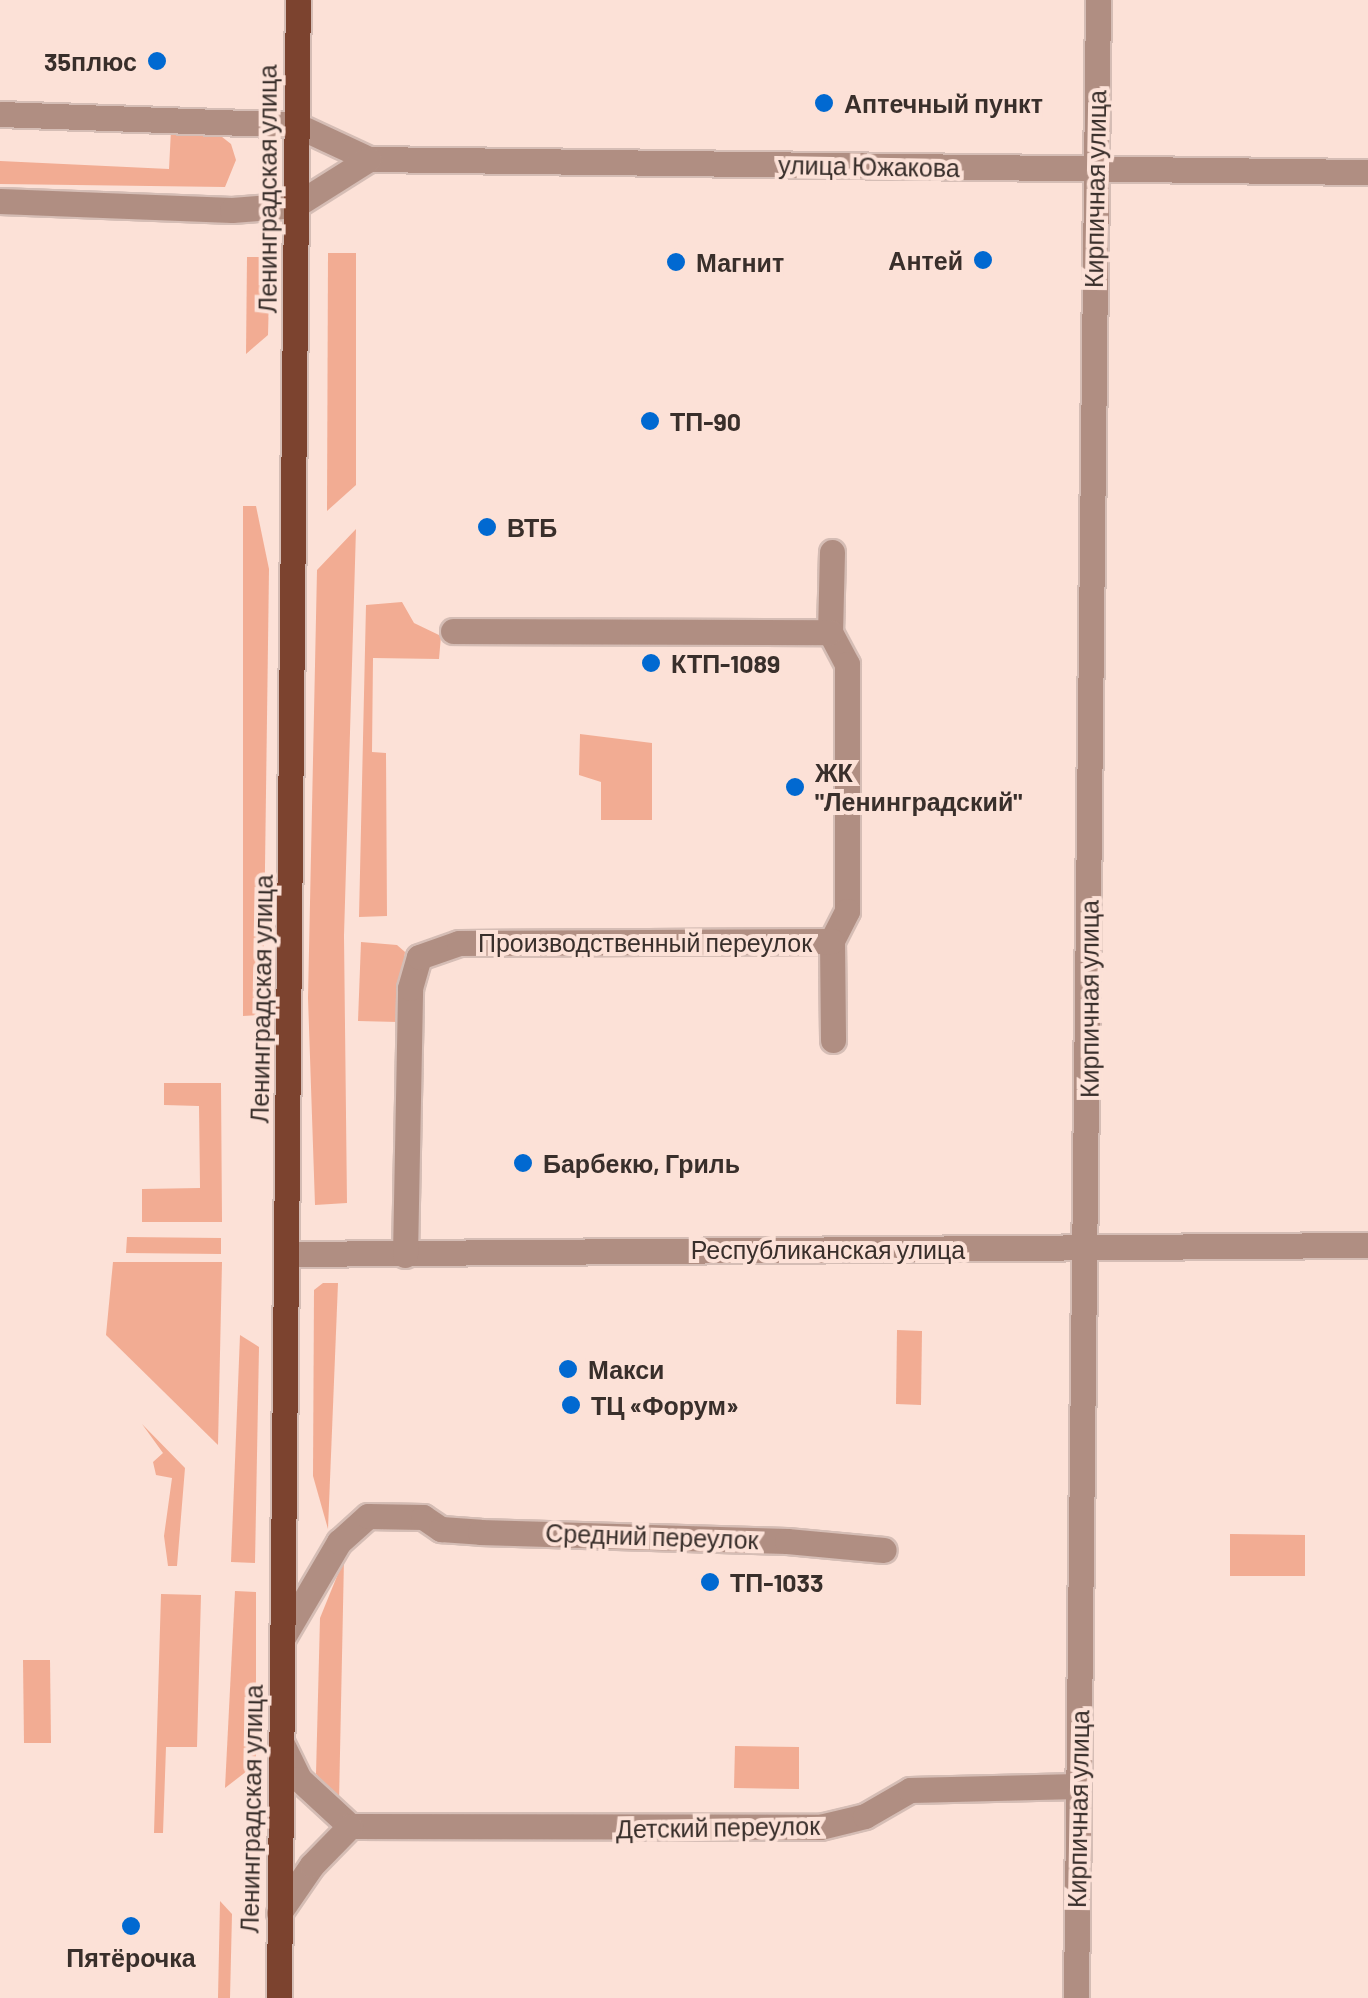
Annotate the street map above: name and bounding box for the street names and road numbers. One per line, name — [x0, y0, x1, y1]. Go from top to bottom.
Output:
street label: Ленинградская улица — [252, 65, 282, 313]
street label: Кирпичная улица — [1078, 90, 1112, 288]
street label: улица Южакова — [778, 149, 960, 183]
street label: Ленинградская улица — [244, 874, 278, 1124]
street label: Кирпичная улица — [1074, 900, 1104, 1098]
street label: Производственный переулок — [478, 927, 812, 957]
street label: Республиканская улица — [691, 1234, 965, 1264]
street label: Средний переулок — [545, 1517, 759, 1555]
street label: Ленинградская улица — [234, 1684, 268, 1934]
street label: Кирпичная улица — [1061, 1710, 1095, 1908]
street label: Детский переулок — [616, 1810, 820, 1844]

